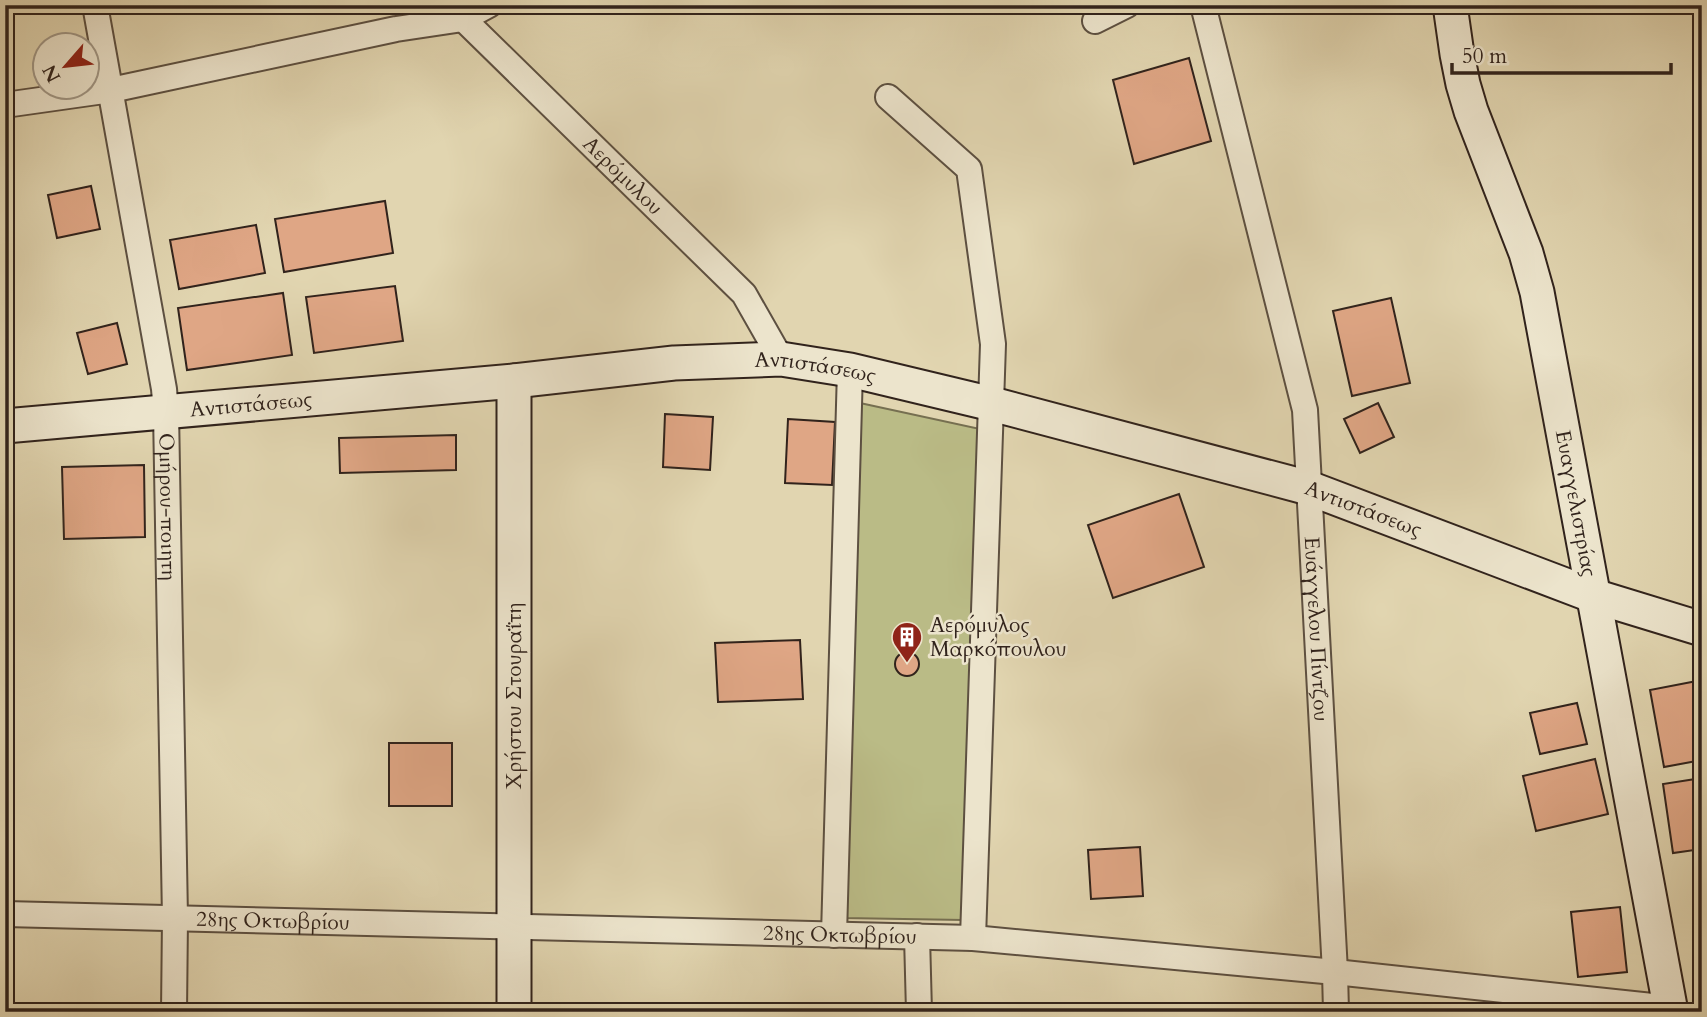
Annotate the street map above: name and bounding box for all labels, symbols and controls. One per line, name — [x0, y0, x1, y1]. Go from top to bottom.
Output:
north arrow — [32, 32, 102, 102]
scale bar — [1452, 32, 1670, 76]
text: 50 m — [1462, 42, 1507, 71]
text: N — [36, 60, 67, 87]
street label: Αερόμυλου — [576, 130, 669, 222]
street label: Αντιστάσεως — [754, 345, 879, 391]
street label: Αντιστάσεως — [189, 385, 314, 425]
street label: Ευαγγελιστρίας — [1548, 428, 1604, 579]
street label: Ομήρου-ποιητη — [151, 433, 183, 581]
street label: Αντιστάσεως — [1301, 474, 1426, 544]
street label: Ευάγγελου Πίντζου — [1297, 536, 1336, 722]
street label: Χρήστου Στουραΐτη — [500, 603, 529, 789]
place label: Αερόμυλος Μαρκόπουλου — [930, 611, 1067, 664]
building icon: Αερόμυλος Μαρκόπουλου — [890, 620, 924, 664]
street label: 28ης Οκτωβρίου — [196, 905, 350, 938]
street label: 28ης Οκτωβρίου — [763, 919, 917, 952]

